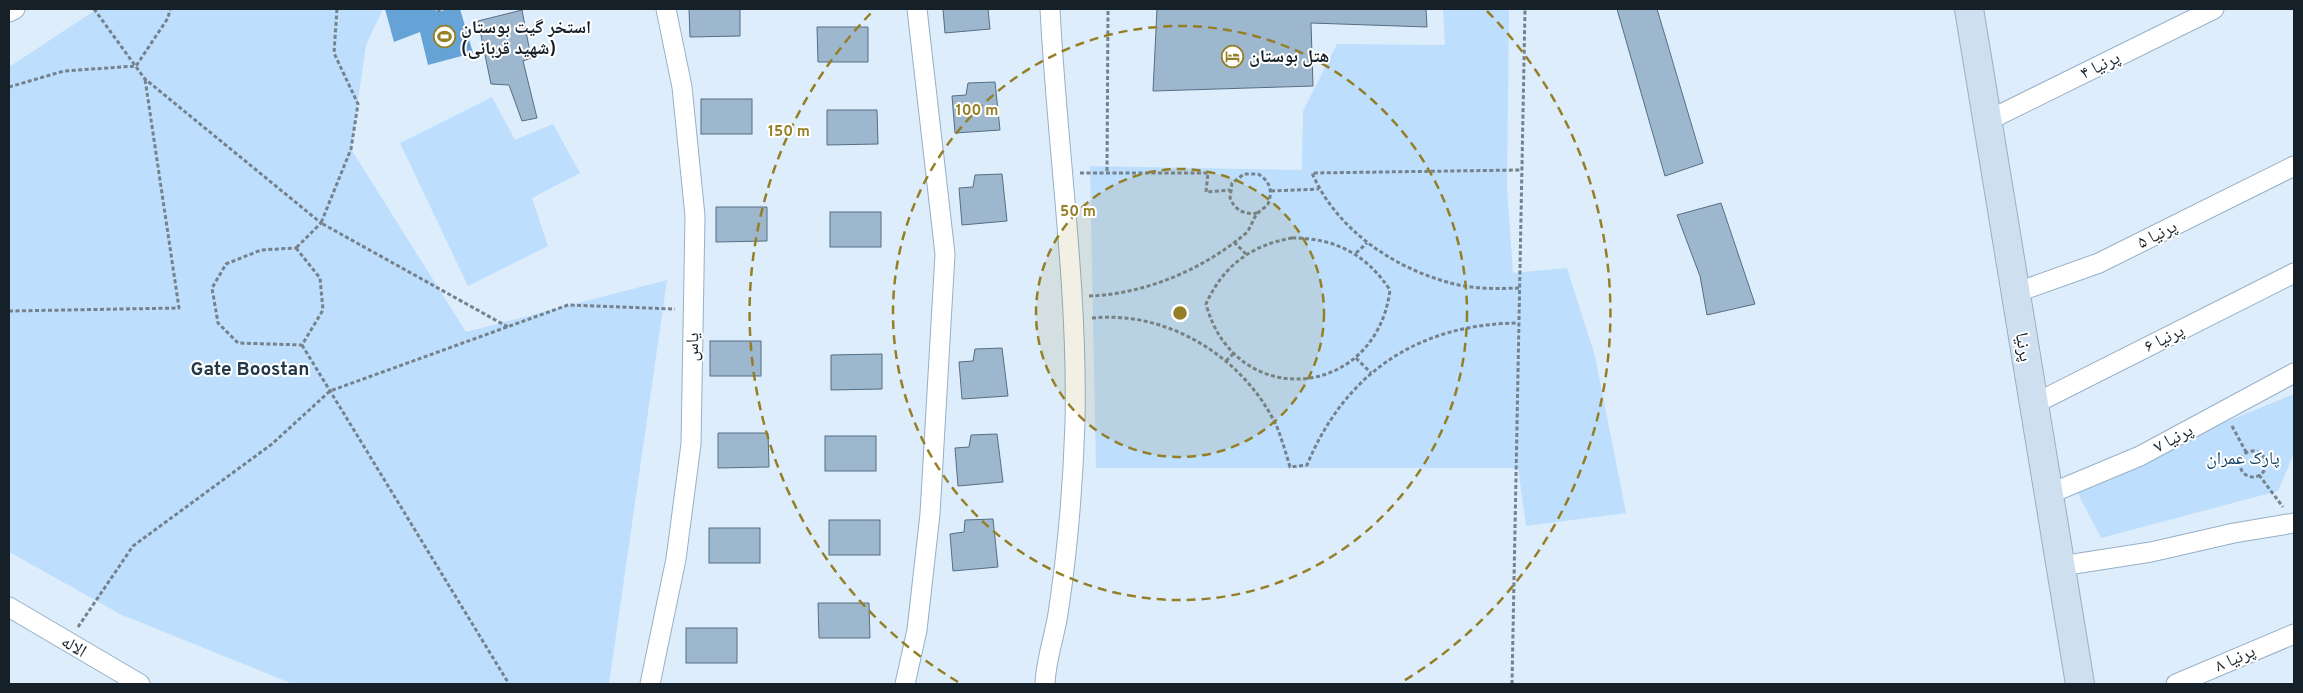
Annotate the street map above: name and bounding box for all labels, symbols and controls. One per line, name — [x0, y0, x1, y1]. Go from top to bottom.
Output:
place label: استخر گیت بوستان (شهید قربانی) — [461, 17, 591, 61]
sports icon: استخر گیت بوستان (شهید قربانی) — [433, 25, 457, 49]
hotel icon: هتل بوستان — [1221, 44, 1245, 68]
place label: هتل بوستان — [1249, 46, 1329, 69]
street label: پرنیا ۴ — [2077, 47, 2124, 86]
text: 100 m — [956, 102, 998, 121]
text: 150 m — [768, 123, 810, 142]
text: 50 m — [1060, 203, 1096, 222]
street label: پرنیا ۵ — [2134, 216, 2182, 255]
centre of rings — [1171, 304, 1189, 322]
street label: پرنیا ۶ — [2141, 320, 2188, 359]
street label: پرنیا — [2009, 331, 2036, 364]
street label: یاس — [682, 332, 705, 362]
district label: Gate Boostan — [190, 358, 310, 382]
street label: پرنیا ۷ — [2150, 419, 2198, 459]
park label: پارک عمران — [2206, 448, 2280, 471]
street label: الاله — [56, 631, 90, 664]
street label: پرنیا ۸ — [2212, 640, 2259, 678]

